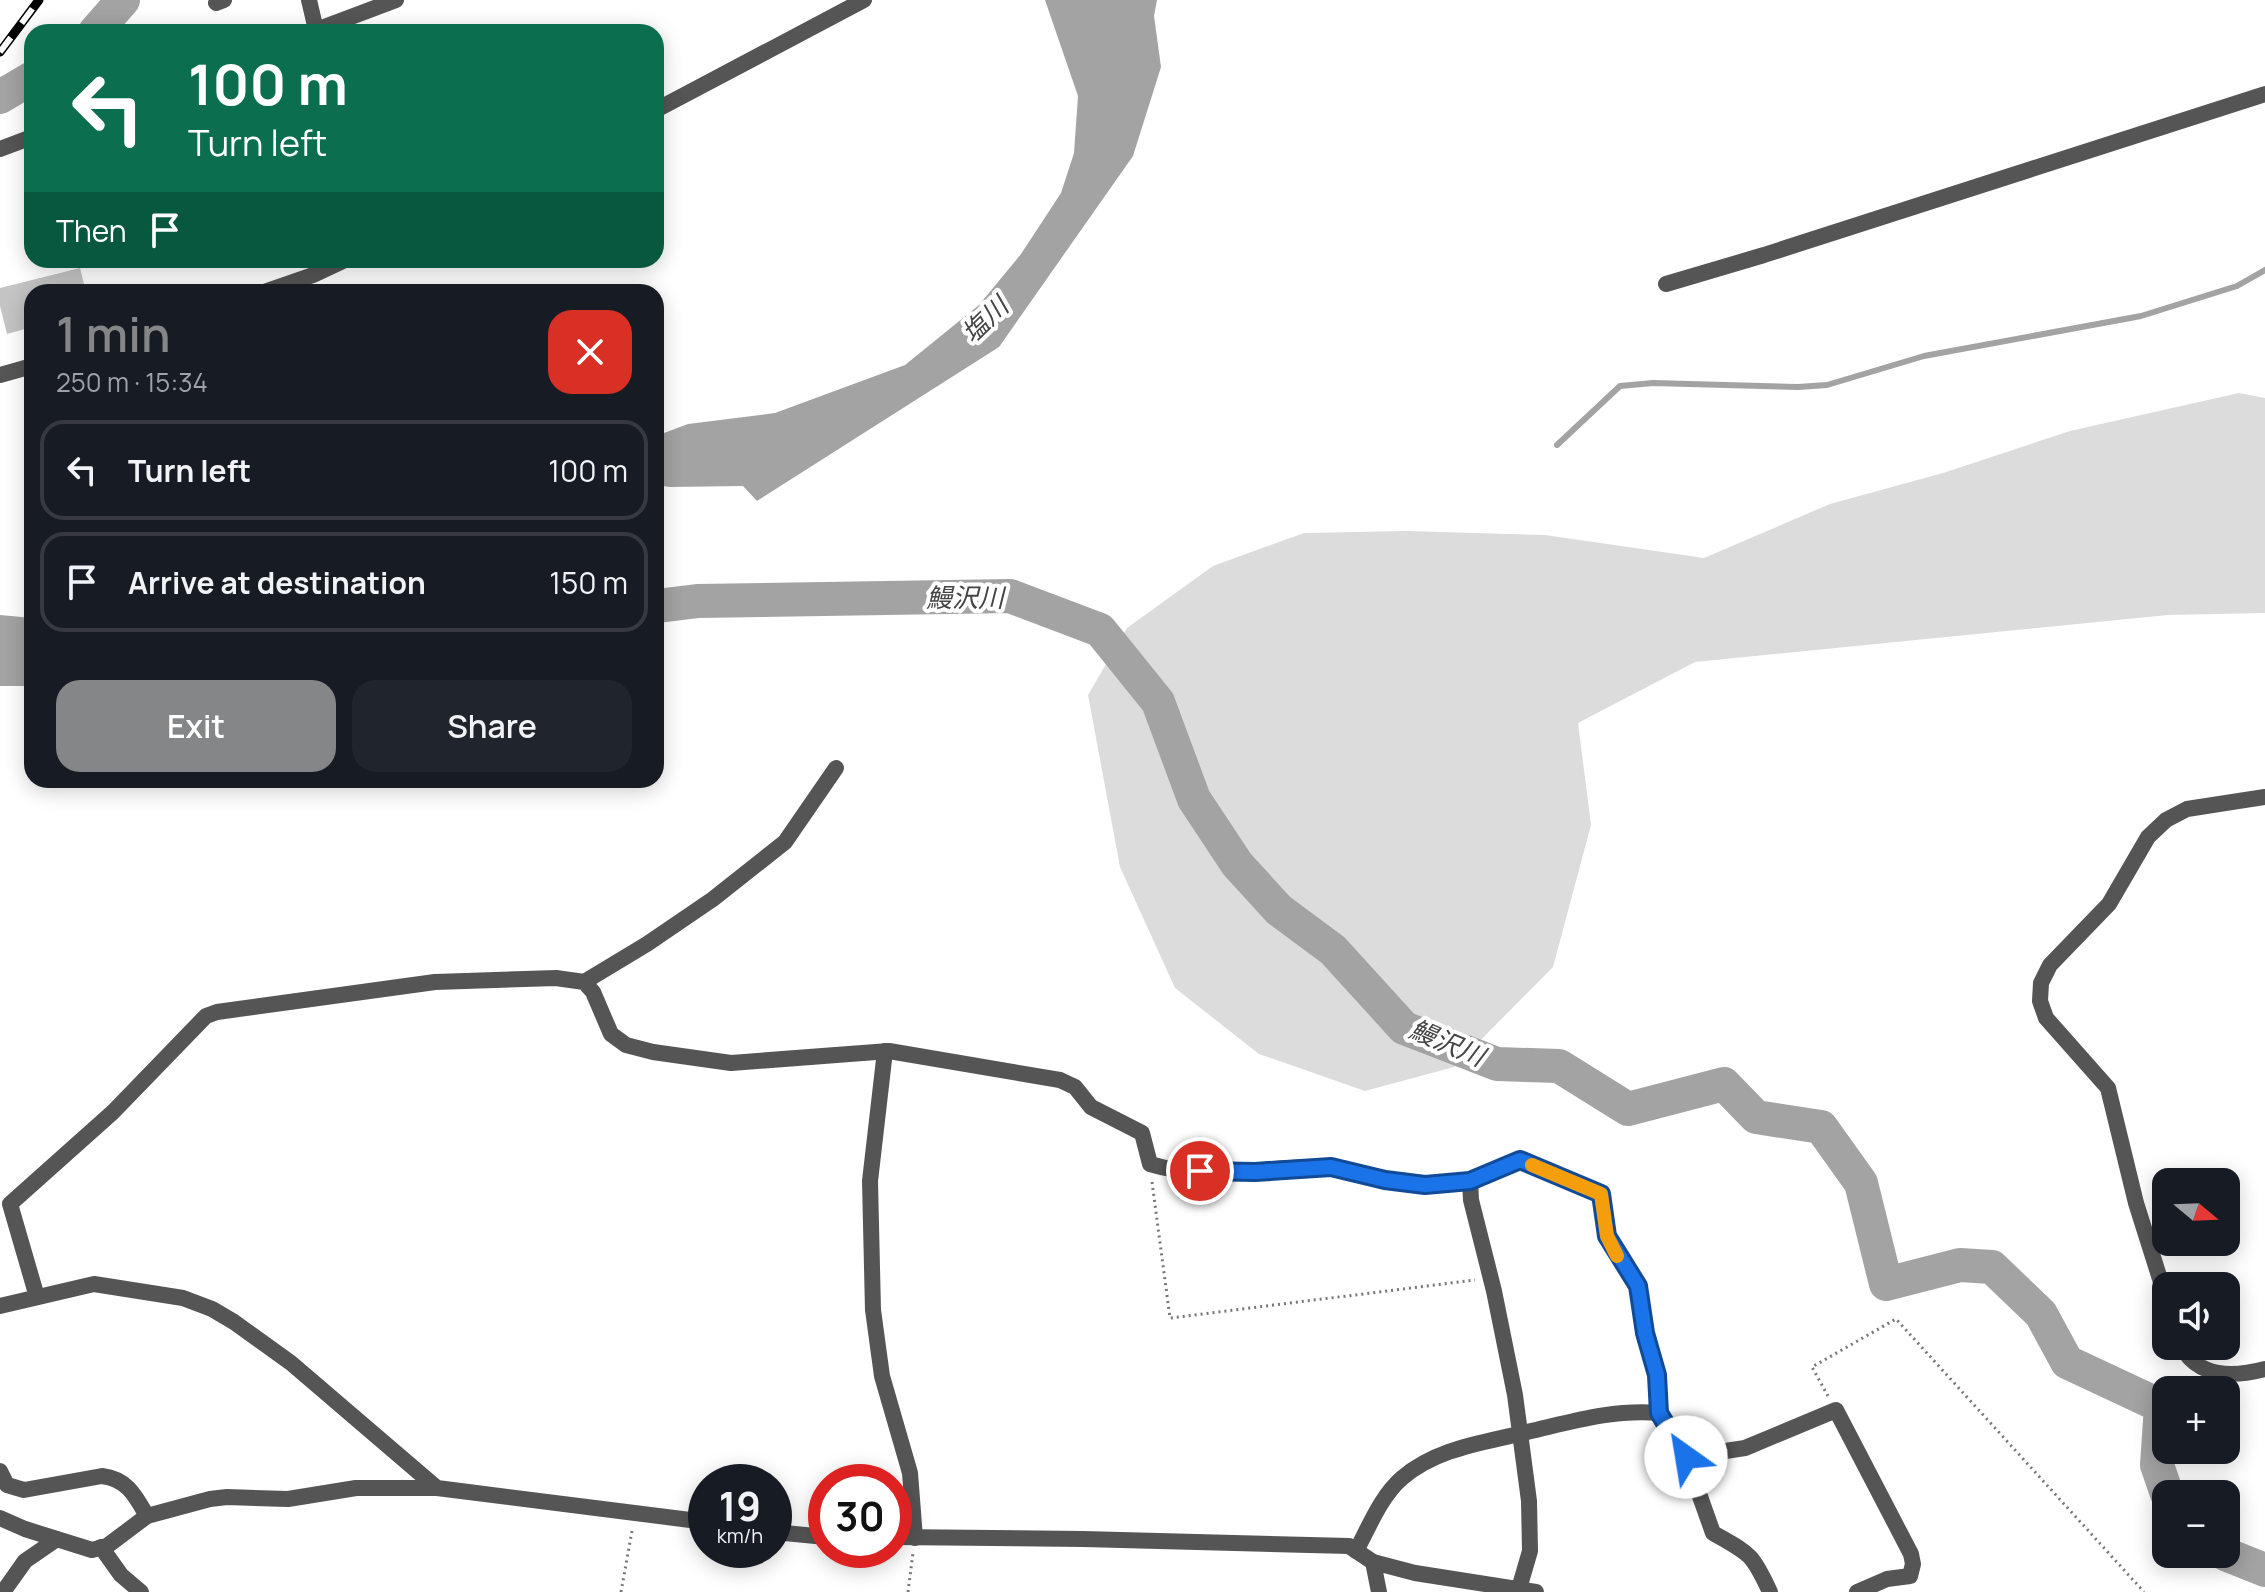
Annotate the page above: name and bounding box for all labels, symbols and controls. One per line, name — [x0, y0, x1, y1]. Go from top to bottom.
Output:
text: 100 m — [188, 45, 348, 122]
icon: left — [56, 56, 160, 160]
text: Turn left — [188, 118, 327, 167]
icon: arrive — [143, 208, 187, 252]
text: Then — [56, 210, 127, 251]
water label: 塩川 — [953, 286, 1018, 350]
text: 1 min — [56, 301, 170, 366]
button: close — [548, 310, 632, 394]
text: 250 m · 15:34 — [56, 364, 208, 400]
icon: left — [60, 448, 104, 492]
text: Turn left — [128, 450, 251, 491]
text: 100 m — [548, 450, 628, 491]
icon: arrive — [60, 560, 104, 604]
text: Arrive at destination — [128, 562, 426, 603]
text: 150 m — [549, 562, 628, 603]
water label: 鰻沢川 — [926, 579, 1007, 615]
button: Exit — [56, 680, 336, 772]
button: Share — [352, 680, 632, 772]
water label: 鰻沢川 — [1404, 1010, 1493, 1075]
pin — [1166, 1137, 1234, 1205]
icon: arrive — [1178, 1149, 1222, 1193]
north arrow — [2152, 1168, 2240, 1256]
map controls — [2152, 1168, 2240, 1568]
button: sound — [2152, 1272, 2240, 1360]
button: + — [2152, 1376, 2240, 1464]
position arrow — [1644, 1415, 1728, 1499]
speed limit sign: 30 — [808, 1464, 912, 1568]
text: 19 — [719, 1478, 761, 1533]
button: − — [2152, 1480, 2240, 1568]
text: km/h — [717, 1522, 763, 1549]

